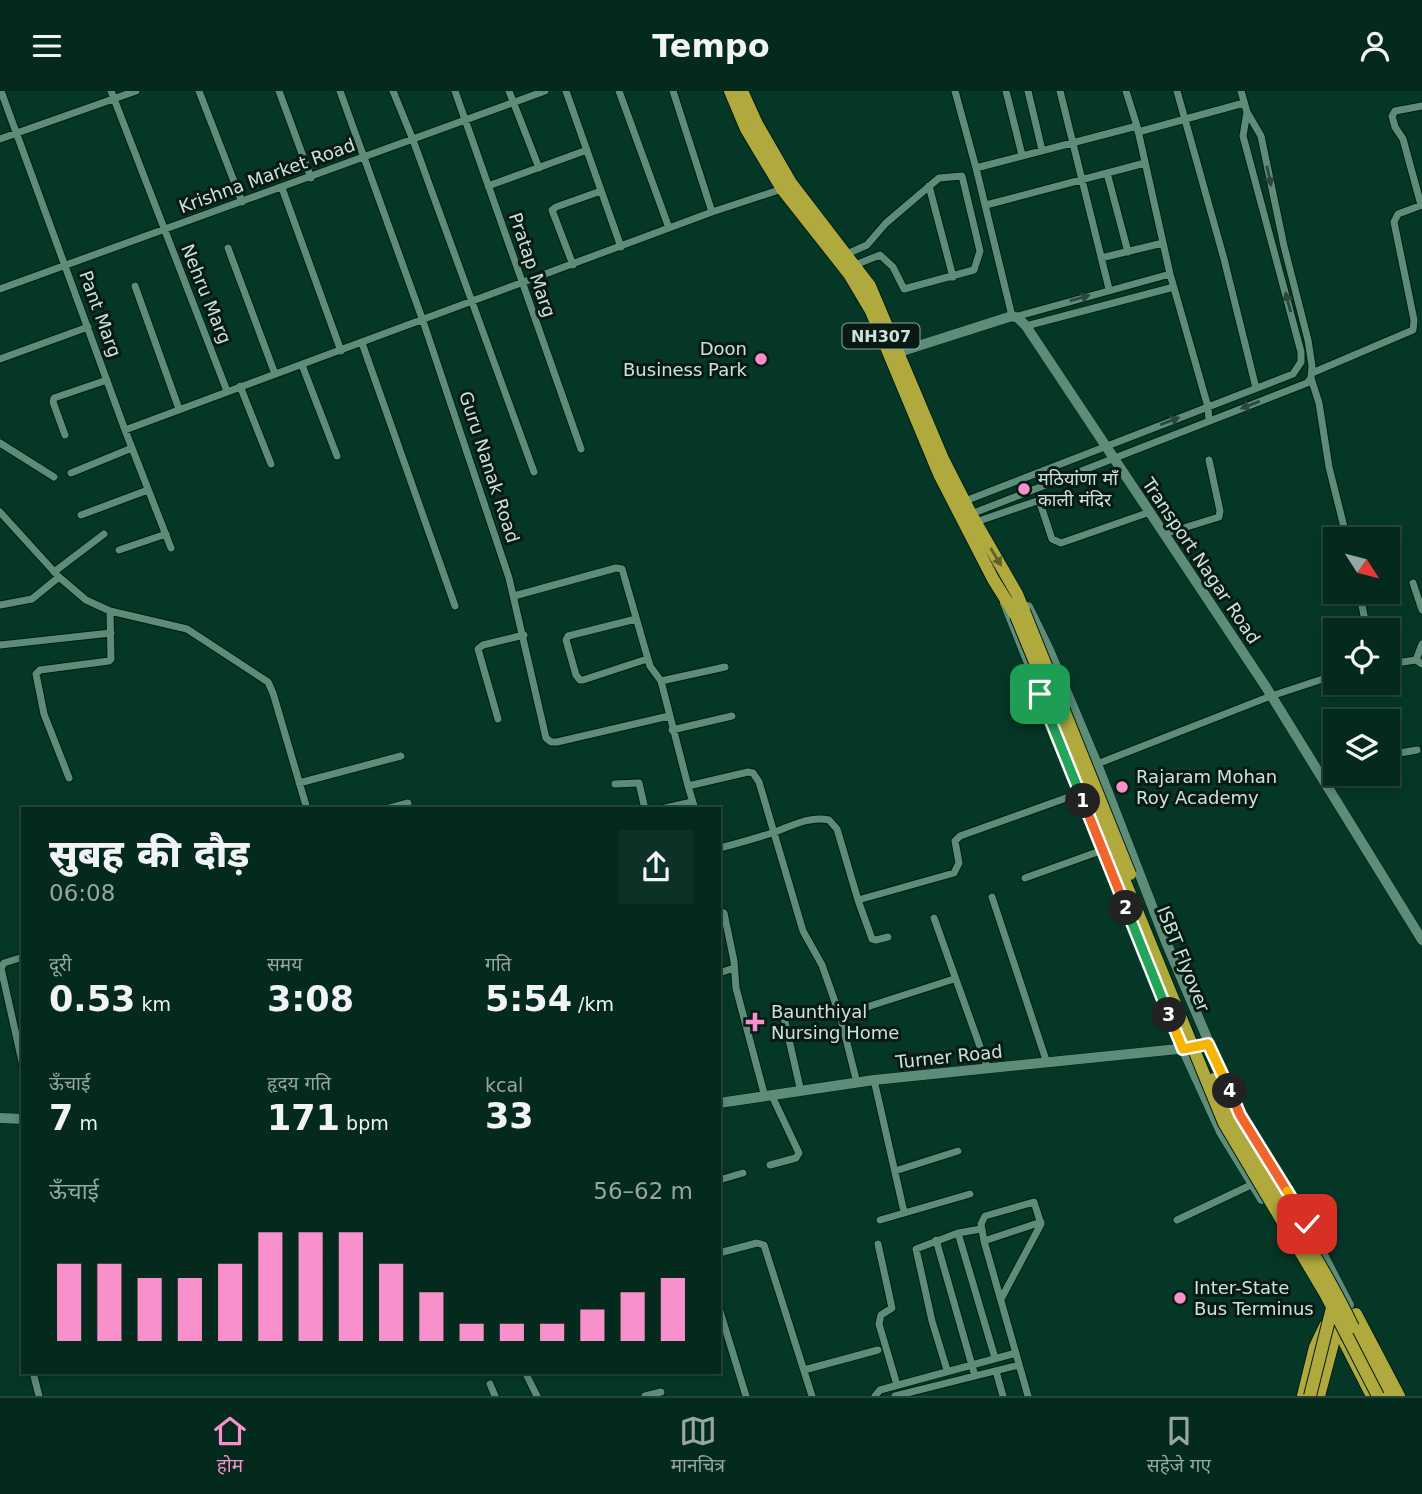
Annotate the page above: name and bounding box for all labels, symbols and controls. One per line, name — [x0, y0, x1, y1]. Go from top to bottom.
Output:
icon: menu — [28, 27, 66, 65]
text: Tempo — [652, 27, 770, 65]
icon: person — [1356, 27, 1394, 65]
street label: Krishna Market Road — [176, 134, 358, 217]
one-way arrow — [1264, 165, 1275, 187]
street label: Pratap Marg — [505, 210, 560, 320]
street label: Nehru Marg — [177, 241, 236, 347]
street label: Pant Marg — [75, 268, 126, 360]
one-way arrow — [1282, 291, 1293, 313]
one-way arrow — [1070, 292, 1091, 302]
road number: NH307 — [842, 323, 920, 349]
place label: Doon Business Park — [623, 338, 748, 380]
marker: Doon Business Park — [753, 351, 769, 367]
street label: Guru Nanak Road — [455, 388, 524, 545]
one-way arrow — [1239, 400, 1260, 411]
one-way arrow — [1159, 416, 1180, 427]
place label: मठियांणा माँ काली मंदिर — [1038, 468, 1119, 510]
street label: Transport Nagar Road — [1138, 473, 1265, 648]
marker: मठियांणा माँ काली मंदिर — [1016, 481, 1032, 497]
north arrow — [1323, 527, 1400, 604]
map controls — [1323, 527, 1400, 786]
one-way arrow — [990, 548, 1003, 567]
button: locate — [1323, 618, 1400, 695]
pin — [1010, 664, 1070, 724]
icon: arrive — [1021, 675, 1059, 713]
button: layers — [1323, 709, 1400, 786]
place label: Rajaram Mohan Roy Academy — [1136, 766, 1277, 808]
marker: Rajaram Mohan Roy Academy — [1114, 779, 1130, 795]
pin: 1 — [1066, 783, 1100, 819]
text: 1 — [1076, 789, 1089, 811]
button: share — [619, 830, 693, 904]
text: सुबह की दौड़ — [49, 832, 249, 876]
text: 06:08 — [49, 880, 115, 906]
pin: 2 — [1108, 891, 1144, 925]
text: 2 — [1119, 896, 1132, 918]
street label: ISBT Flyover — [1153, 903, 1214, 1015]
text: दूरी — [49, 953, 72, 975]
text: समय — [267, 953, 302, 975]
text: गति — [485, 953, 511, 975]
text: 0.53 — [49, 979, 135, 1019]
text: 3:08 — [267, 979, 354, 1019]
text: 5:54 — [485, 979, 572, 1019]
text: km — [135, 993, 171, 1015]
text: /km — [572, 993, 614, 1015]
pin: 3 — [1152, 997, 1186, 1033]
place label: Baunthiyal Nursing Home — [771, 1001, 899, 1043]
text: 3 — [1162, 1003, 1175, 1025]
marker: Baunthiyal Nursing Home — [745, 1012, 765, 1032]
street label: Turner Road — [893, 1040, 1004, 1073]
text: ऊँचाई — [49, 1072, 90, 1094]
text: हृदय गति — [267, 1072, 331, 1094]
pin: 4 — [1212, 1073, 1248, 1109]
text: kcal — [485, 1074, 523, 1096]
text: 4 — [1223, 1079, 1236, 1101]
text: 33 — [485, 1096, 534, 1136]
text: 7 — [49, 1098, 73, 1138]
text: 171 — [267, 1098, 340, 1138]
text: m — [73, 1112, 98, 1134]
text: bpm — [340, 1112, 389, 1134]
text: ऊँचाई — [49, 1178, 99, 1204]
text: 56–62 m — [593, 1178, 693, 1204]
pin — [1277, 1194, 1337, 1254]
icon: check — [1288, 1205, 1326, 1243]
place label: Inter-State Bus Terminus — [1194, 1277, 1314, 1319]
marker: Inter-State Bus Terminus — [1172, 1290, 1188, 1306]
tab: होम — [211, 1412, 249, 1480]
tab: मानचित्र — [671, 1412, 725, 1480]
tab: सहेजे गए — [1147, 1412, 1211, 1480]

